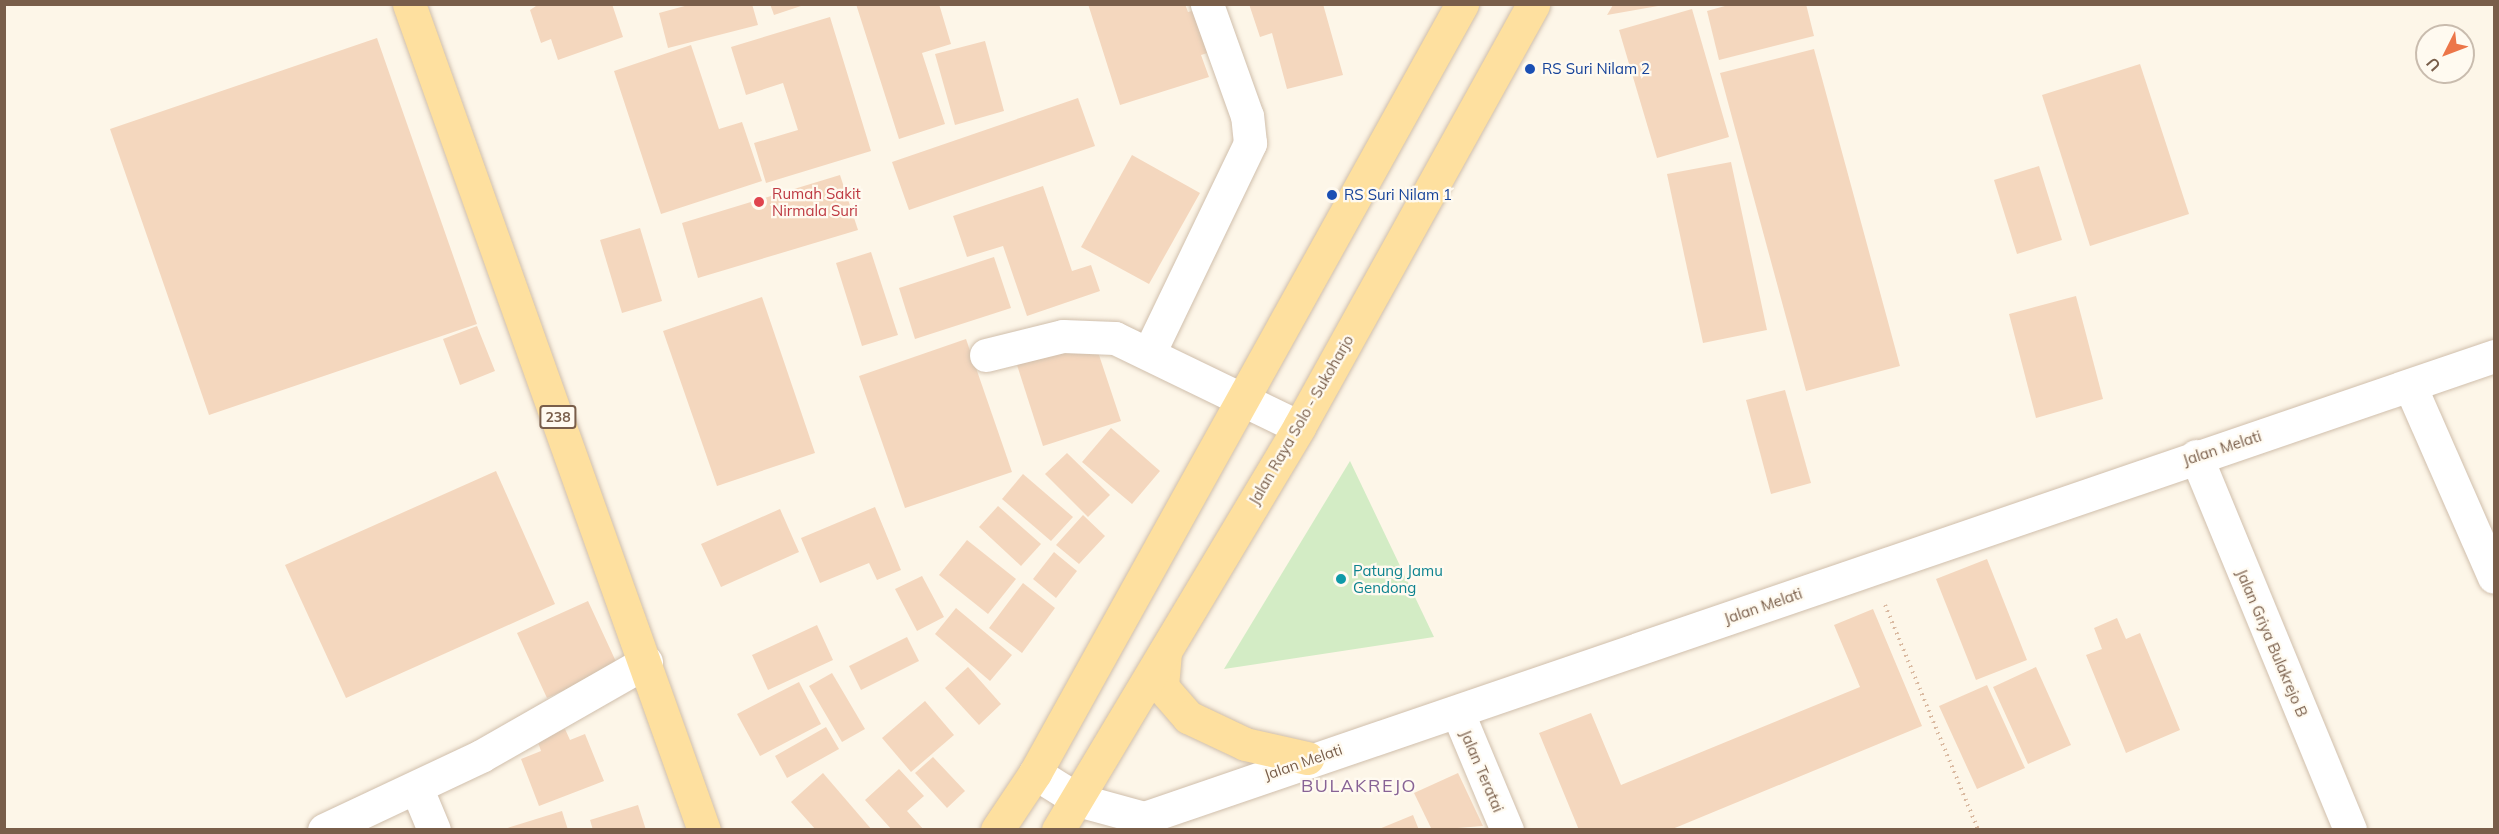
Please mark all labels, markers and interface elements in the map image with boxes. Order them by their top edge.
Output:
north arrow [2415,24,2475,84]
text: U [2422,54,2445,76]
place label: RS Suri Nilam 2 [1542,60,1650,78]
marker: RS Suri Nilam 2 [1523,62,1537,76]
place label: Rumah Sakit Nirmala Suri [772,184,861,219]
place label: RS Suri Nilam 1 [1344,186,1452,204]
marker: RS Suri Nilam 1 [1325,188,1339,202]
marker: Rumah Sakit Nirmala Suri [750,193,768,211]
street label: Jalan Raya Solo - Sukoharjo [1245,332,1357,508]
road number: 238 [538,406,578,428]
street label: Jalan Melati [2180,427,2264,469]
place label: Patung Jamu Gendong [1353,561,1443,596]
street label: Jalan Griya Bulakrejo B [2233,566,2311,720]
marker: Patung Jamu Gendong [1334,572,1348,586]
street label: Jalan Melati [1721,584,1805,628]
street label: Jalan Teratai [1457,727,1507,815]
street label: Jalan Melati [1261,740,1345,784]
district label: BULAKREJO [1301,775,1417,797]

